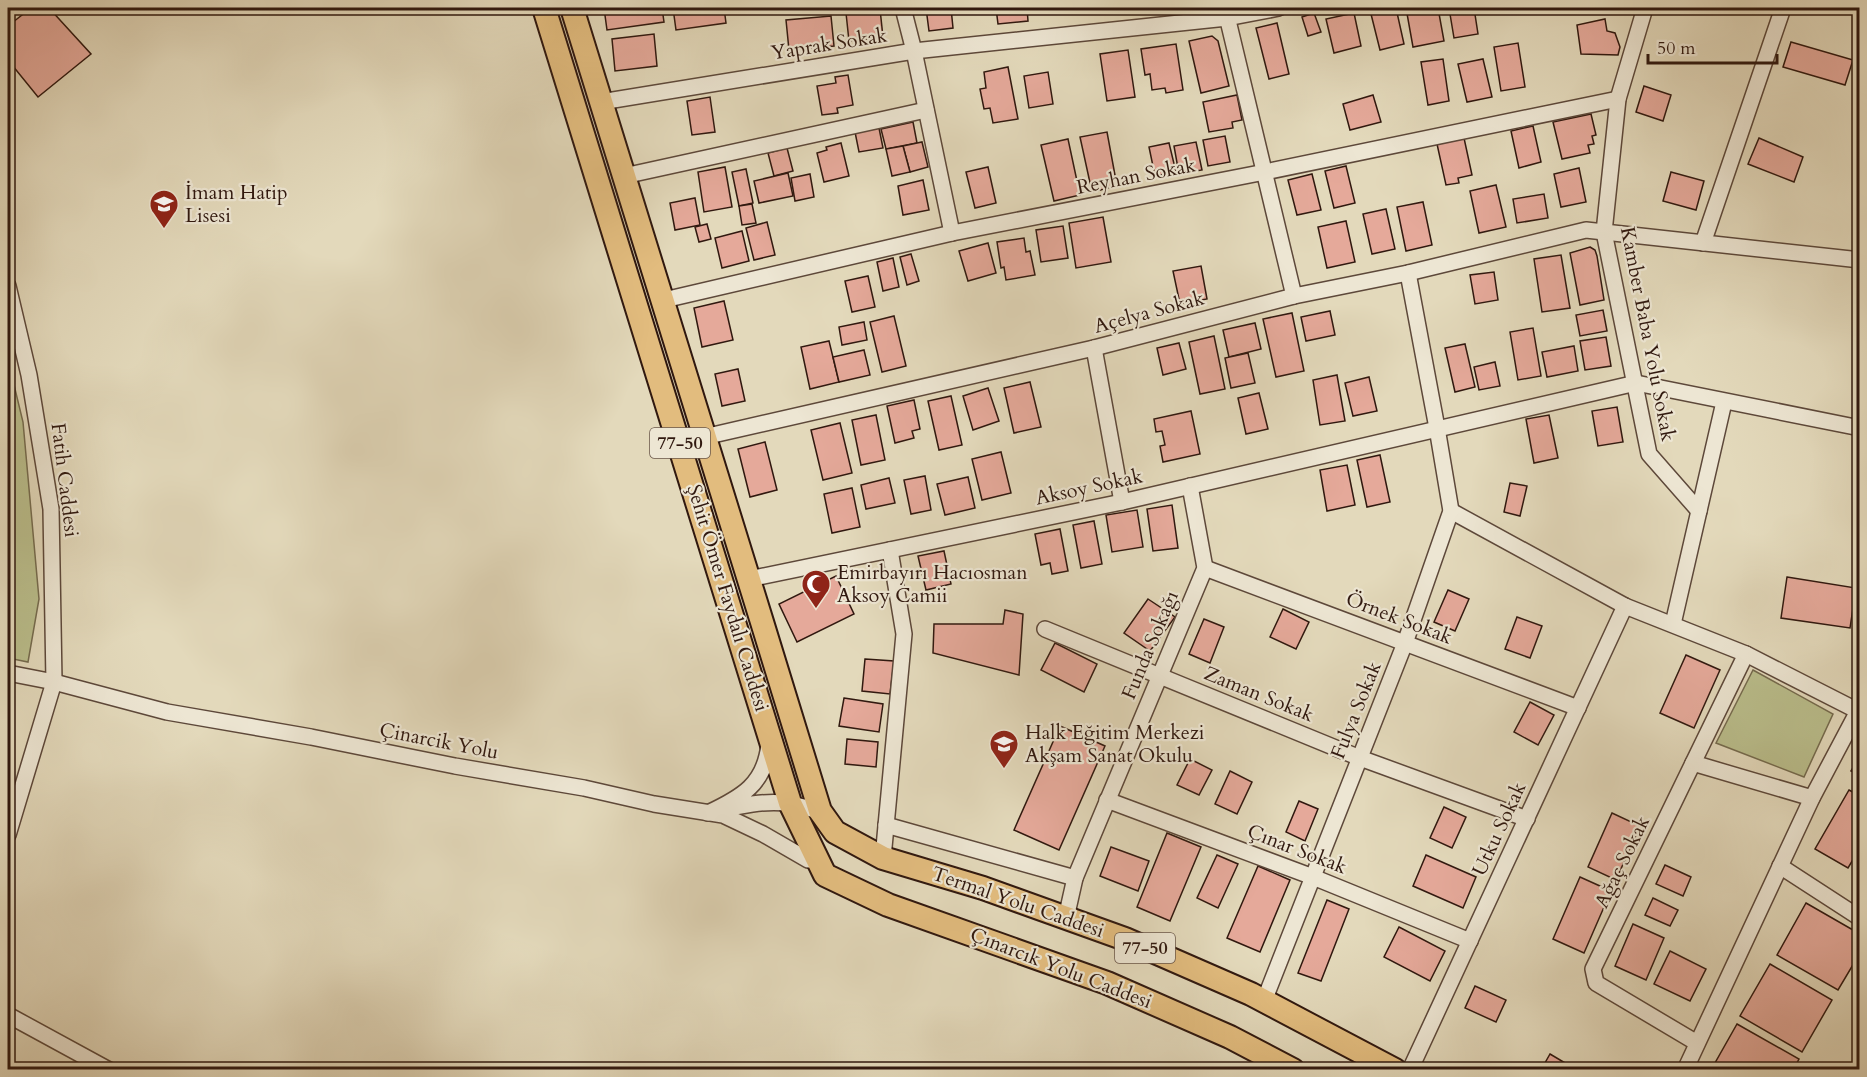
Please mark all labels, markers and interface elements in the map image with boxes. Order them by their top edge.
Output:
street label: Yaprak Sokak [769,21,889,66]
scale bar [1648,27,1777,65]
text: 50 m [1657,36,1696,61]
street label: Reyhan Sokak [1074,151,1198,201]
place label: İmam Hatip Lisesi [185,179,288,229]
school or university icon: İmam Hatip Lisesi [148,188,180,230]
street label: Kamber Baba Yolu Sokak [1614,224,1682,444]
street label: Açelya Sokak [1091,284,1207,340]
street label: Fatih Caddesi [45,421,85,539]
road number: 77-50 [650,428,710,458]
street label: Aksoy Sokak [1033,462,1146,512]
street label: Şehit Ömer Faydalı Caddesi [681,481,776,715]
place label: Emirbayırı Hacıosman Aksoy Camii [837,559,1028,609]
mosque icon: Emirbayırı Hacıosman Aksoy Camii [800,568,832,610]
street label: Örnek Sokak [1342,585,1456,651]
street label: Funda Sokağı [1115,586,1185,703]
street label: Fulya Sokak [1324,657,1388,763]
street label: Zaman Sokak [1200,660,1318,728]
street label: Çinarcik Yolu [377,716,501,766]
place label: Halk Eğitim Merkezi Akşam Sanat Okulu [1025,719,1205,769]
school or university icon: Halk Eğitim Merkezi Akşam Sanat Okulu [988,728,1020,770]
street label: Utku Sokak [1466,777,1533,880]
street label: Ağaç Sokak [1588,811,1656,913]
street label: Çınar Sokak [1243,818,1351,880]
street label: Termal Yolu Caddesi [928,860,1108,944]
street label: Çınarcık Yolu Caddesi [966,921,1156,1015]
road number: 77-50 [1115,933,1175,963]

